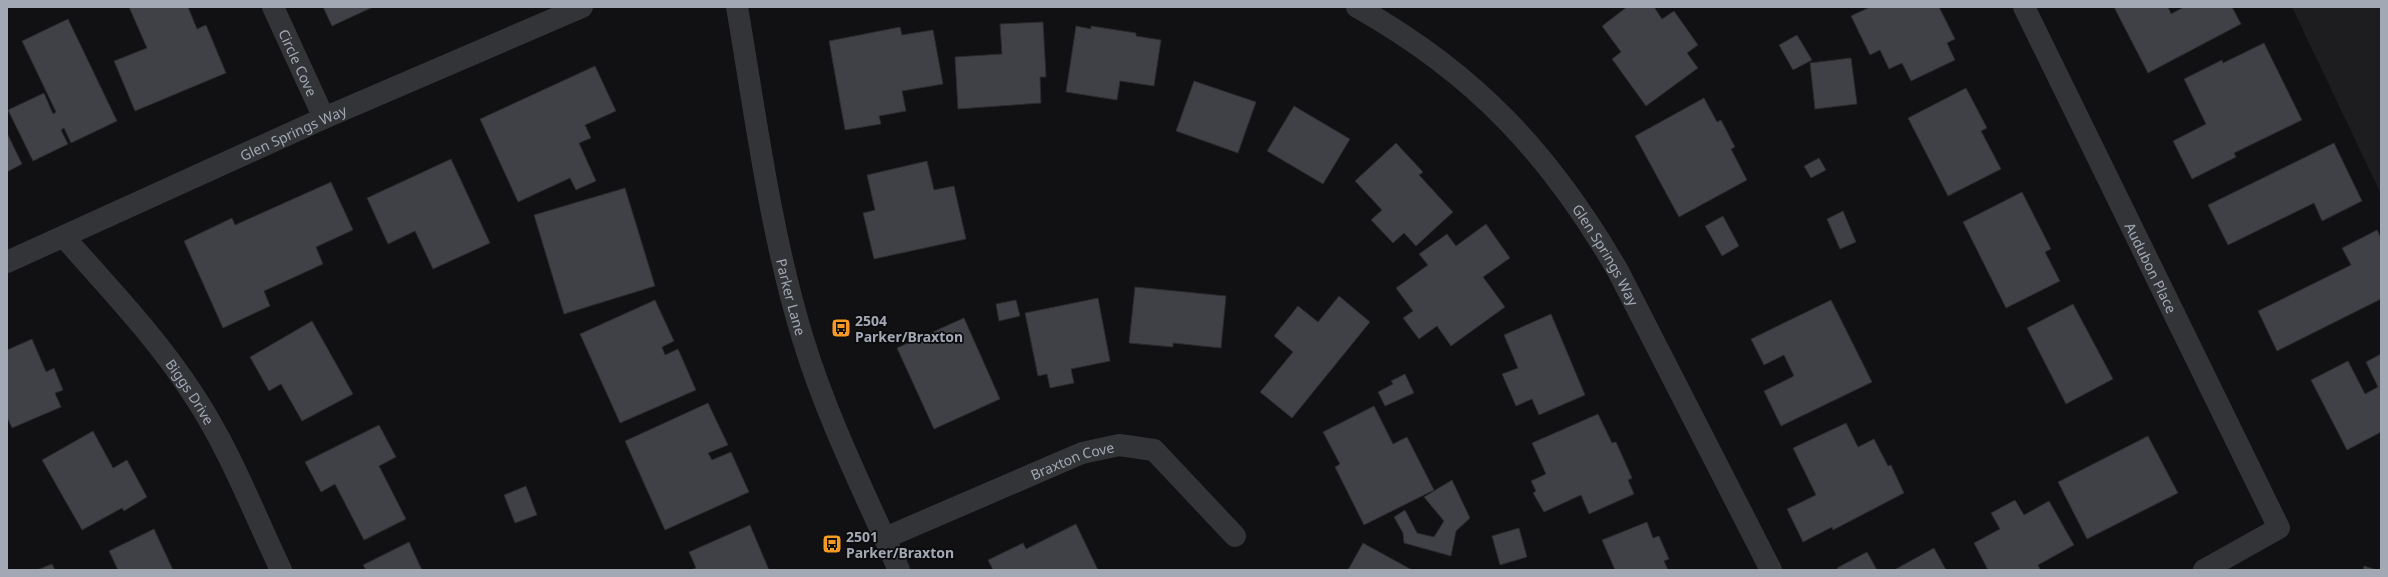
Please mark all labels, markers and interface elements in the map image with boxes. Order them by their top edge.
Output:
street label: Circle Cove [275,26,322,99]
street label: Glen Springs Way [237,100,350,165]
street label: Glen Springs Way [1569,200,1644,309]
street label: Audubon Place [2121,219,2182,316]
street label: Parker Lane [773,257,811,338]
place label: 2504 Parker/Braxton [855,311,963,346]
bus stop icon: 2504 Parker/Braxton [830,317,852,339]
street label: Biggs Drive [162,355,219,428]
street label: Braxton Cove [1027,437,1116,484]
place label: 2501 Parker/Braxton [846,527,954,562]
bus stop icon: 2501 Parker/Braxton [821,533,843,555]

